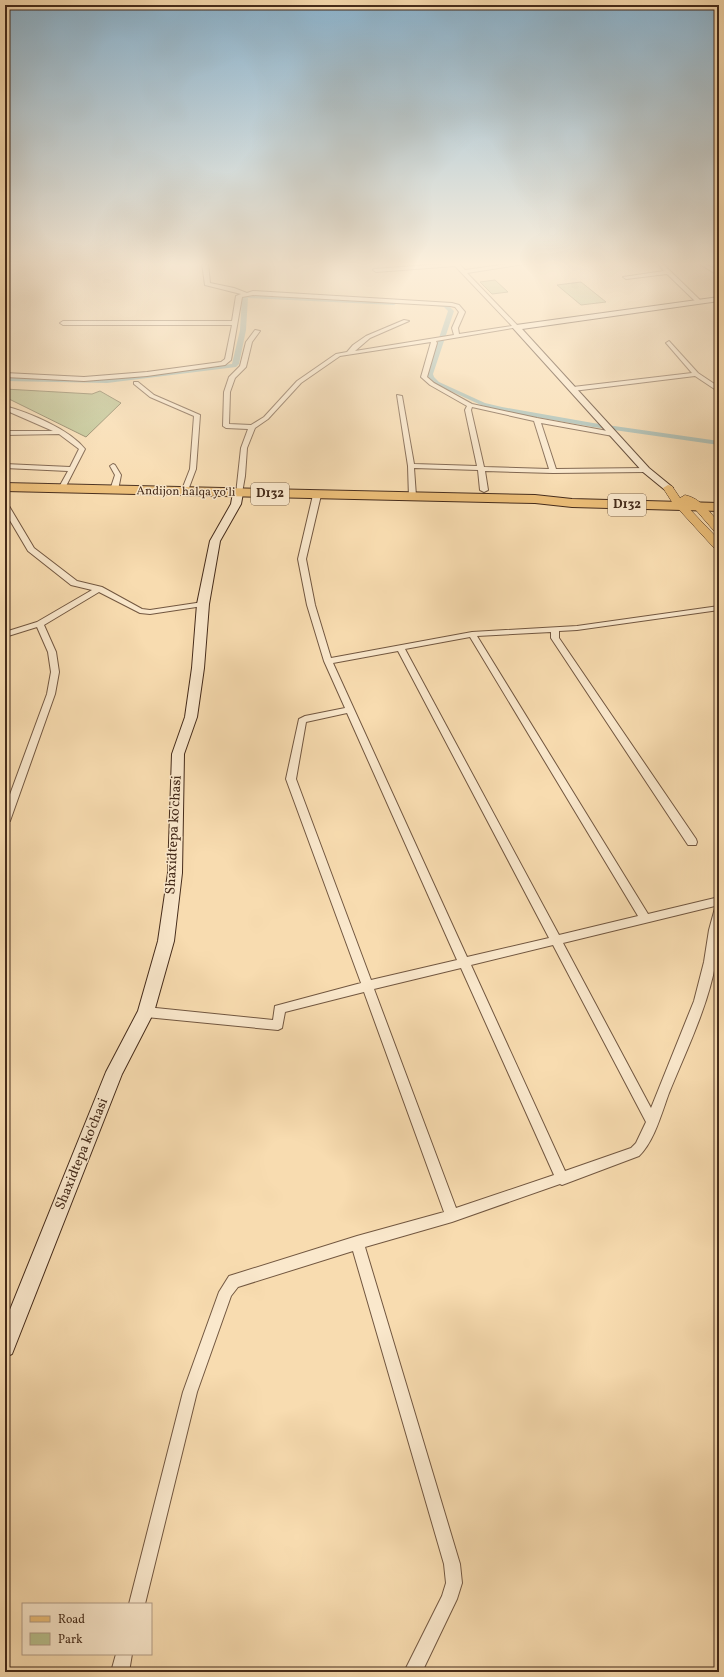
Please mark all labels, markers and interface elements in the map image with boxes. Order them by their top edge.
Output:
street label: Andijon halqa yo‘li [136,483,236,501]
road number: D132 [251,483,289,505]
road number: D132 [608,494,646,516]
street label: Shaxidtepa ko'chasi [161,775,187,895]
street label: Shaxidtepa ko'chasi [51,1095,113,1213]
legend [22,1603,152,1655]
text: Road [58,1612,85,1628]
text: Park [58,1632,83,1648]

